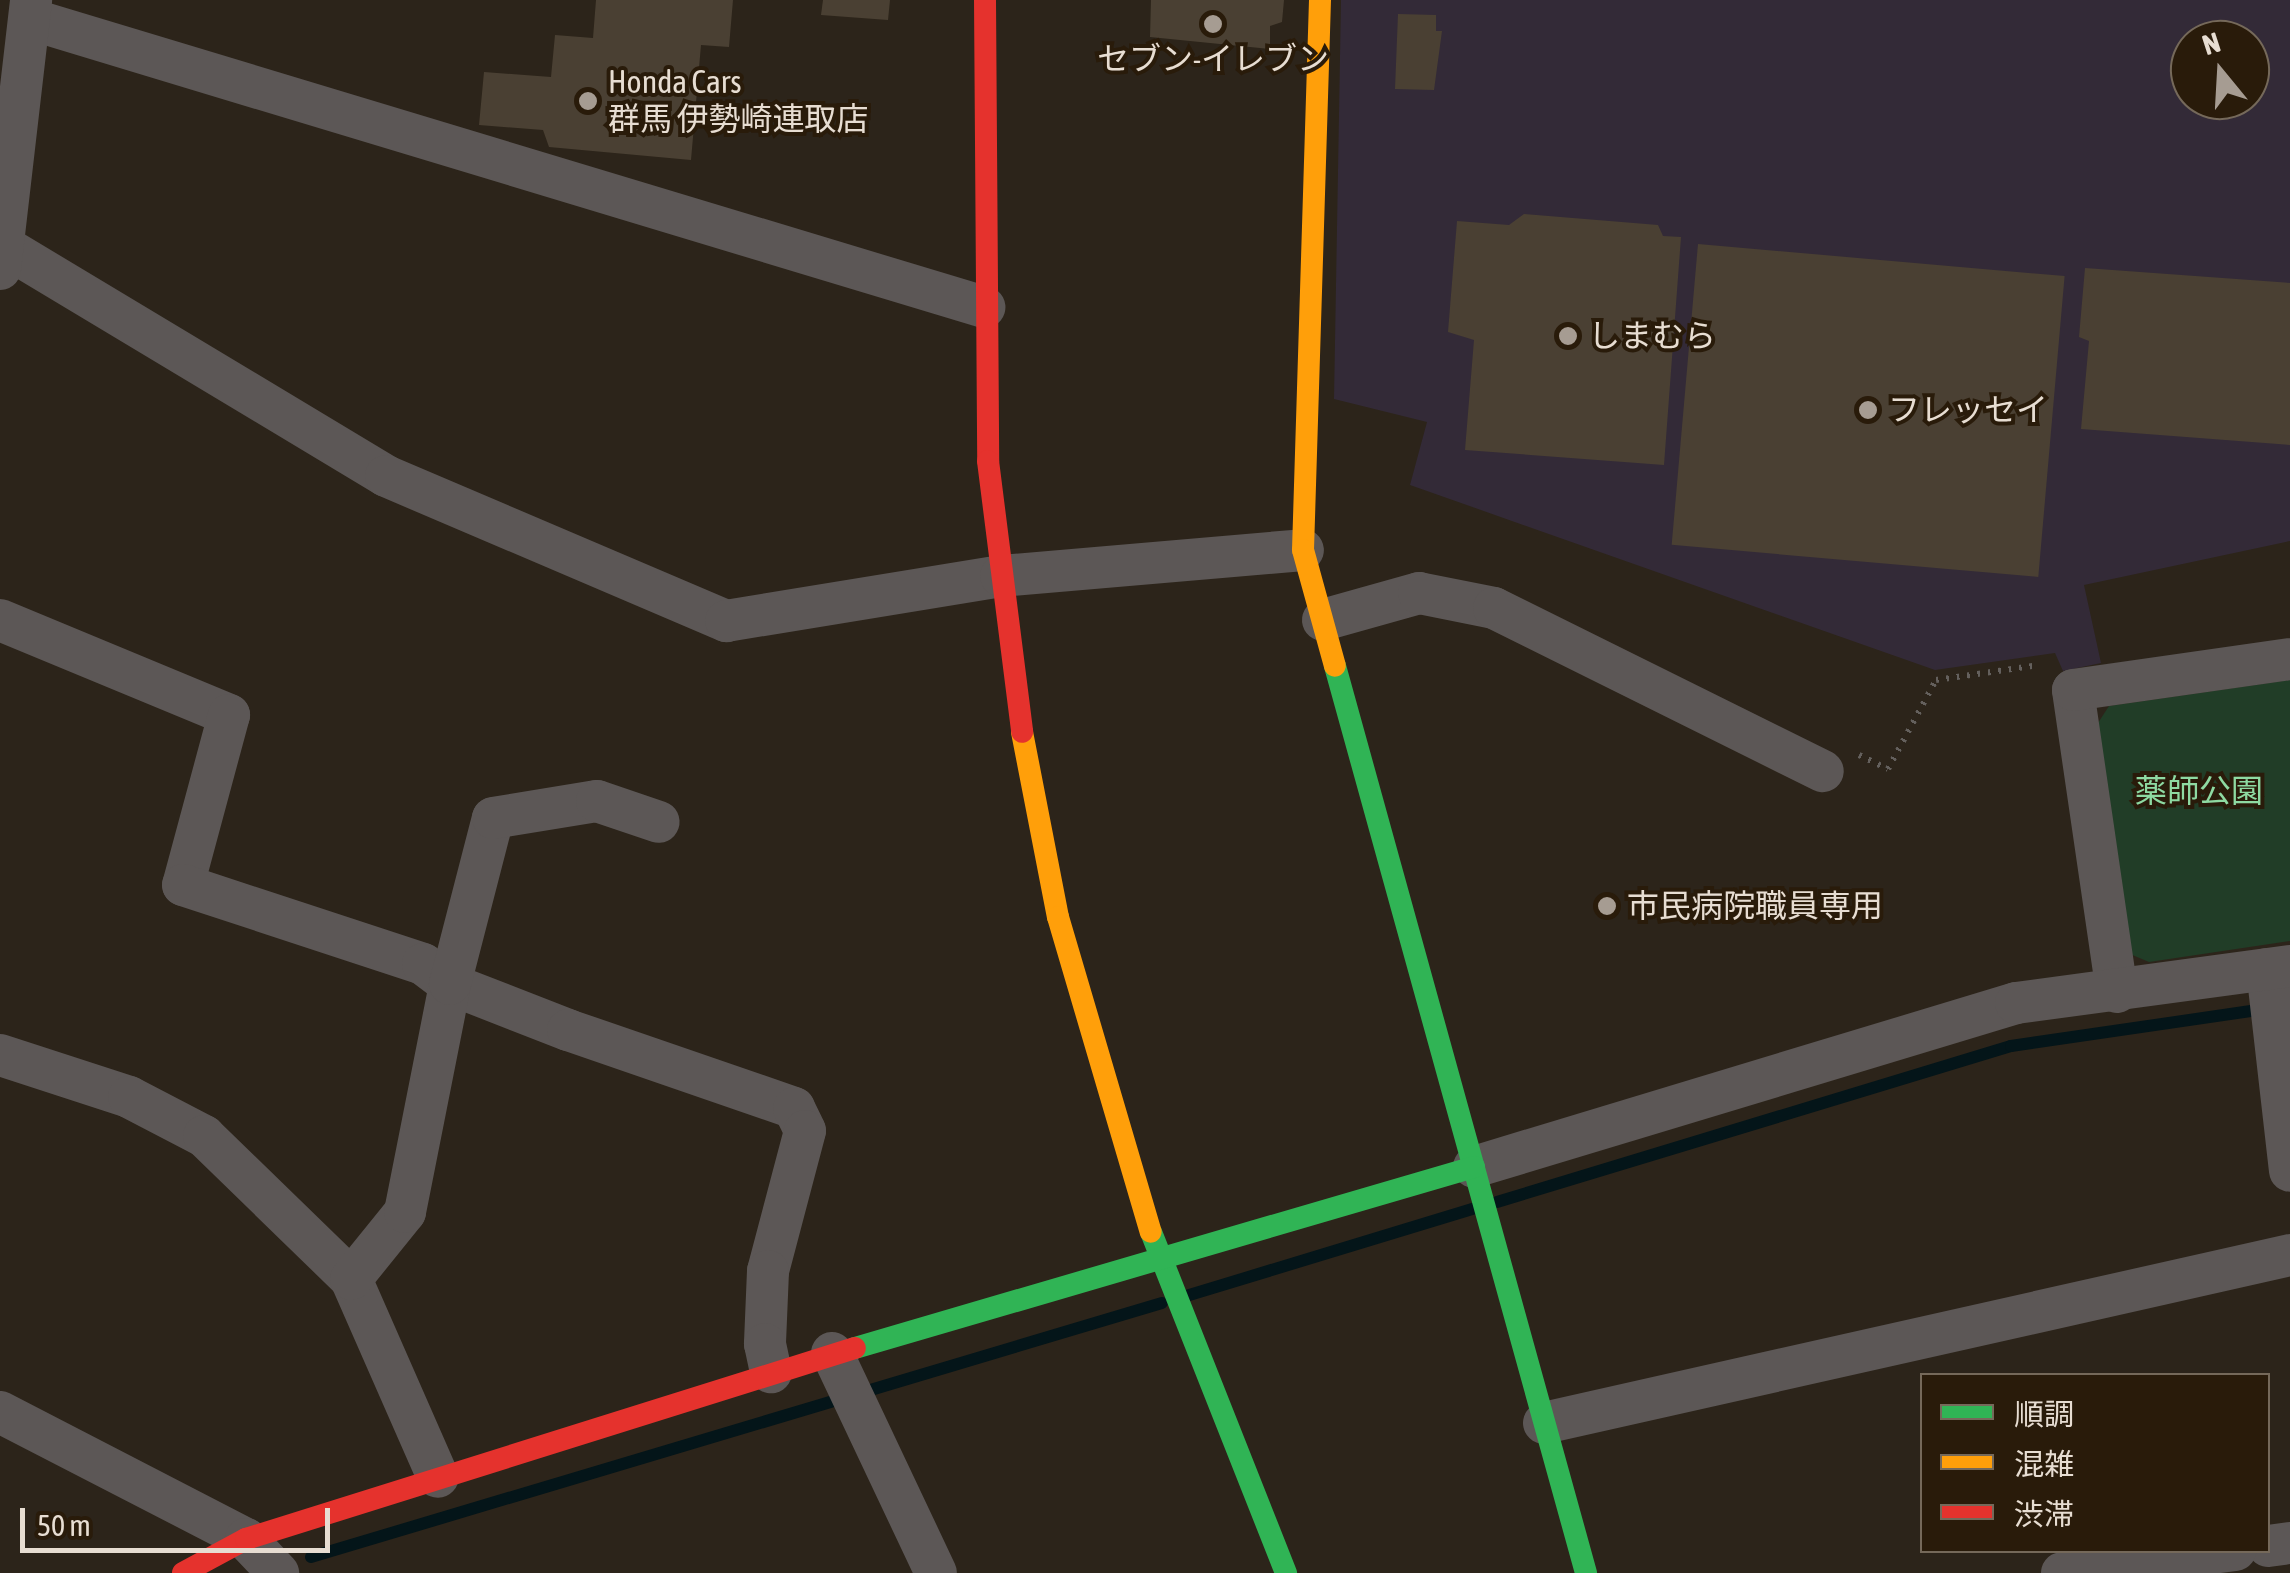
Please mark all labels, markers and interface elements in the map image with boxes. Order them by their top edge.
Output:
marker: セブン-イレブン [1202,13,1224,35]
north arrow [2170,20,2270,120]
text: N [2199,26,2224,61]
place label: セブン-イレブン [1097,40,1329,78]
place label: Honda Cars 群馬 伊勢崎連取店 [608,64,868,139]
marker: Honda Cars 群馬 伊勢崎連取店 [577,90,599,112]
place label: しまむら [1588,317,1716,355]
marker: しまむら [1557,325,1579,347]
place label: フレッセイ [1888,391,2048,429]
marker: フレッセイ [1857,399,1879,421]
park label: 薬師公園 [2135,772,2263,810]
place label: 市民病院職員専用 [1627,887,1883,925]
marker: 市民病院職員専用 [1596,895,1618,917]
legend [1920,1373,2270,1553]
text: 順調 [2014,1397,2074,1431]
text: 混雑 [2014,1447,2074,1481]
scale bar [25,1488,335,1550]
text: 渋滞 [2014,1497,2074,1531]
text: 50 m [37,1508,91,1542]

